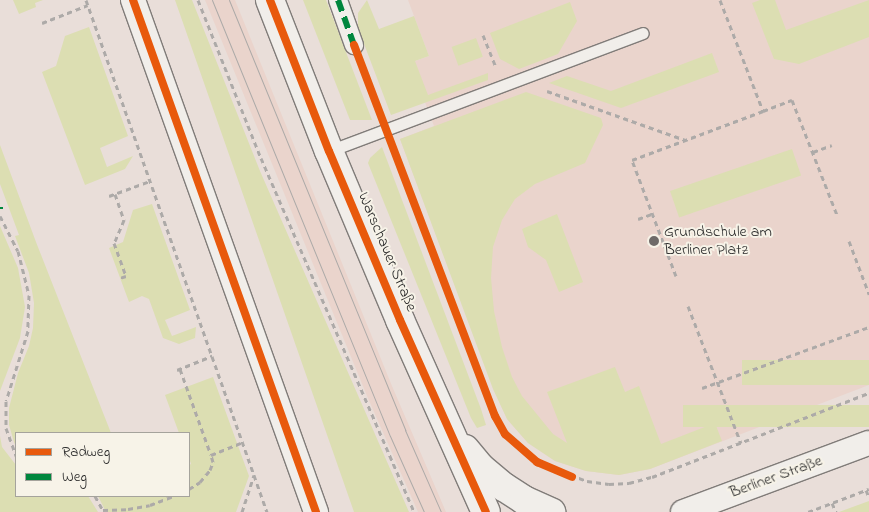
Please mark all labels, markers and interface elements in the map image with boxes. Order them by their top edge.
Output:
street label: Warschauer Straße [353,190,421,314]
place label: Grundschule am Berliner Platz [664,222,772,260]
marker: Grundschule am Berliner Platz [648,235,660,247]
legend [15,432,190,497]
text: Radweg [62,441,110,463]
street label: Berliner Straße [727,451,825,503]
text: Weg [62,466,87,488]

